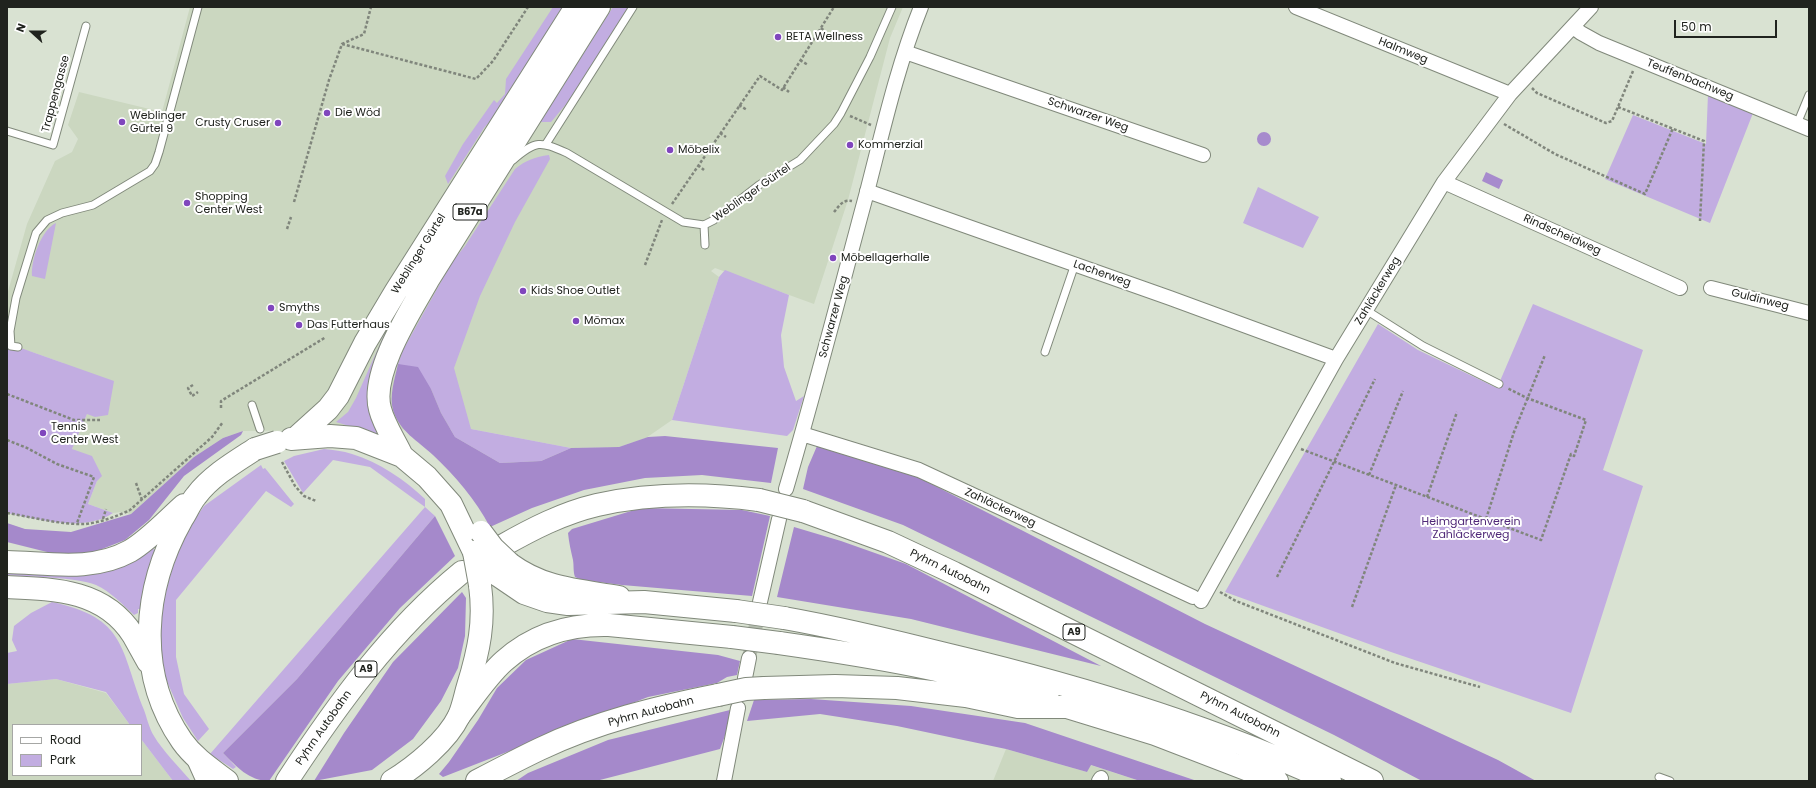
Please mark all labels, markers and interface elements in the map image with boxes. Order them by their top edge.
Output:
north arrow [12,12,52,52]
scale bar [1676,12,1779,38]
text: 50 m [1681,18,1712,35]
text: N [12,21,30,34]
place label: BETA Wellness [786,30,863,44]
marker: BETA Wellness [773,32,783,42]
street label: Halmweg [1376,35,1430,67]
street label: Trappengasse [39,54,73,134]
street label: Teuffenbachweg [1645,57,1735,103]
street label: Schwarzer Weg [1046,95,1130,135]
place label: Die Wöd [335,106,380,120]
marker: Die Wöd [322,108,332,118]
place label: Weblinger Gürtel 9 [130,109,186,135]
place label: Crusty Cruser [195,116,270,130]
marker: Weblinger Gürtel 9 [117,117,127,127]
marker: Crusty Cruser [273,118,283,128]
place label: Kommerzial [858,138,923,152]
marker: Kommerzial [845,140,855,150]
place label: Möbelix [678,143,719,157]
marker: Möbelix [665,145,675,155]
street label: Weblinger Gürtel [711,161,793,225]
place label: Shopping Center West [195,190,263,216]
marker: Shopping Center West [182,198,192,208]
road number: B67a [453,204,487,220]
street label: Weblinger Gürtel [389,212,449,296]
street label: Rindscheidweg [1521,212,1603,258]
place label: Möbellagerhalle [841,251,930,265]
marker: Möbellagerhalle [828,253,838,263]
street label: Zahläckerweg [1352,255,1404,327]
street label: Lacherweg [1071,258,1133,290]
street label: Schwarzer Weg [817,274,851,360]
place label: Kids Shoe Outlet [531,284,620,298]
marker: Kids Shoe Outlet [518,286,528,296]
street label: Guldinweg [1730,286,1790,314]
place label: Smyths [279,301,320,315]
marker: Smyths [266,303,276,313]
place label: Mömax [584,314,625,328]
marker: Mömax [571,316,581,326]
place label: Das Futterhaus [307,318,390,332]
marker: Das Futterhaus [294,320,304,330]
place label: Tennis Center West [51,420,119,446]
marker: Tennis Center West [38,428,48,438]
street label: Zahläckerweg [962,486,1038,530]
park label: Heimgartenverein Zahläckerweg [1422,515,1520,541]
street label: Pyhrn Autobahn [908,547,992,597]
road number: A9 [1063,624,1085,640]
road number: A9 [355,661,377,677]
street label: Pyhrn Autobahn [293,688,355,768]
street label: Pyhrn Autobahn [1198,689,1282,741]
street label: Pyhrn Autobahn [607,694,695,730]
legend [12,724,142,776]
text: Road [50,731,81,748]
text: Park [50,751,76,768]

